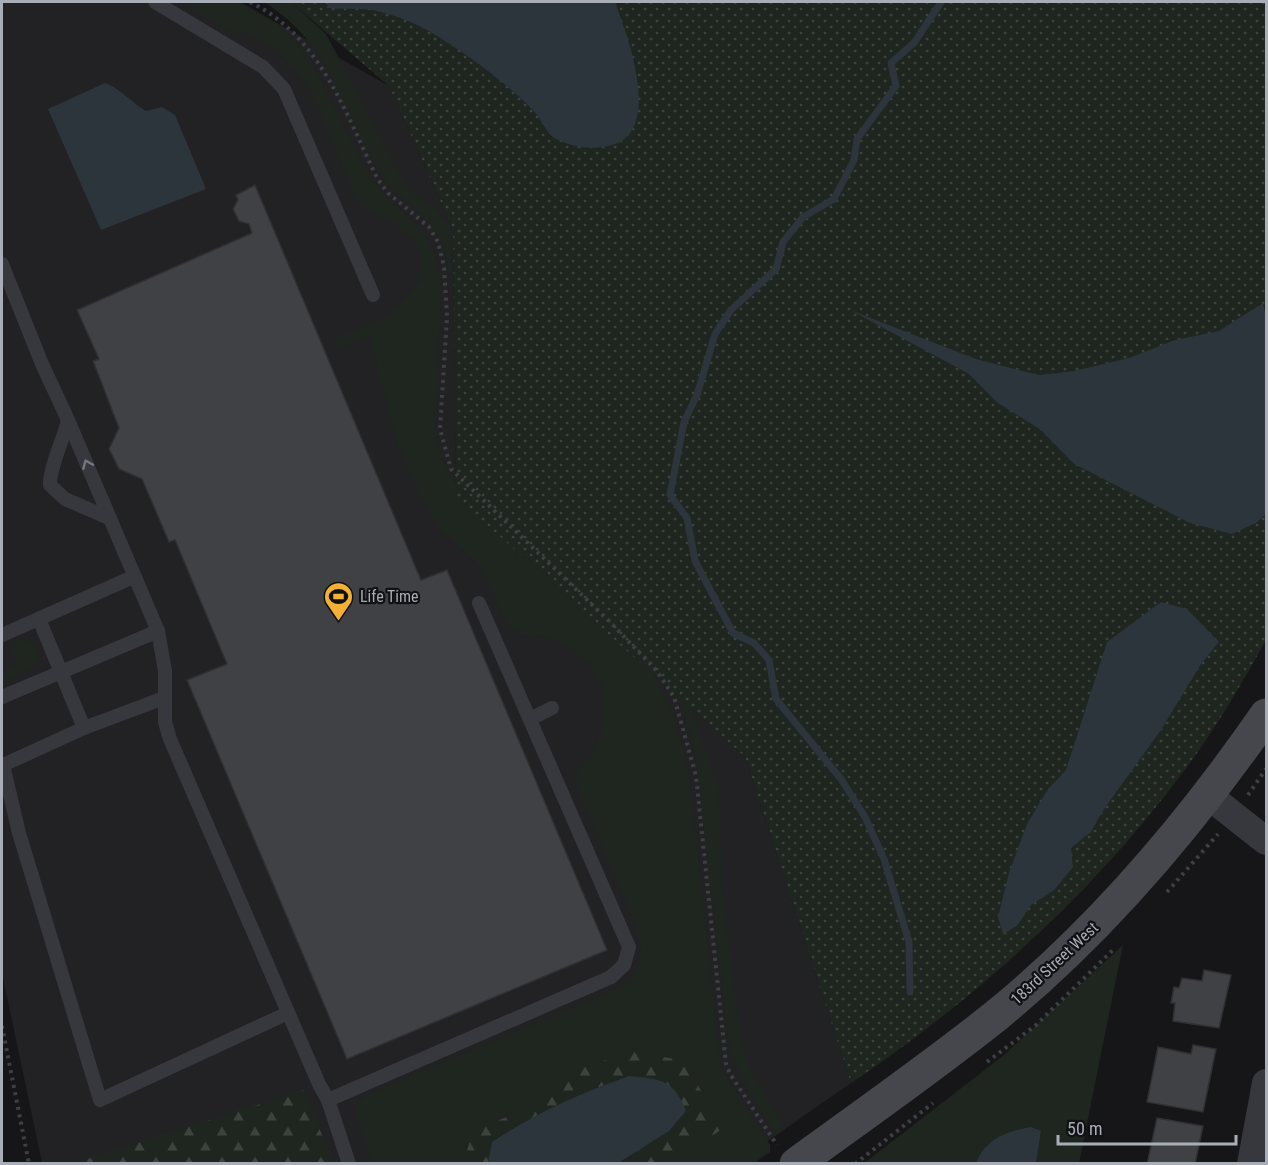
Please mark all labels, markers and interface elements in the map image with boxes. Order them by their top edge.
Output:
one-way arrow [82,459,94,470]
sports icon: Life Time [323,580,355,622]
place label: Life Time [360,587,419,606]
street label: 183rd Street West [1007,918,1102,1009]
scale bar [1058,1108,1236,1146]
text: 50 m [1067,1118,1102,1139]

